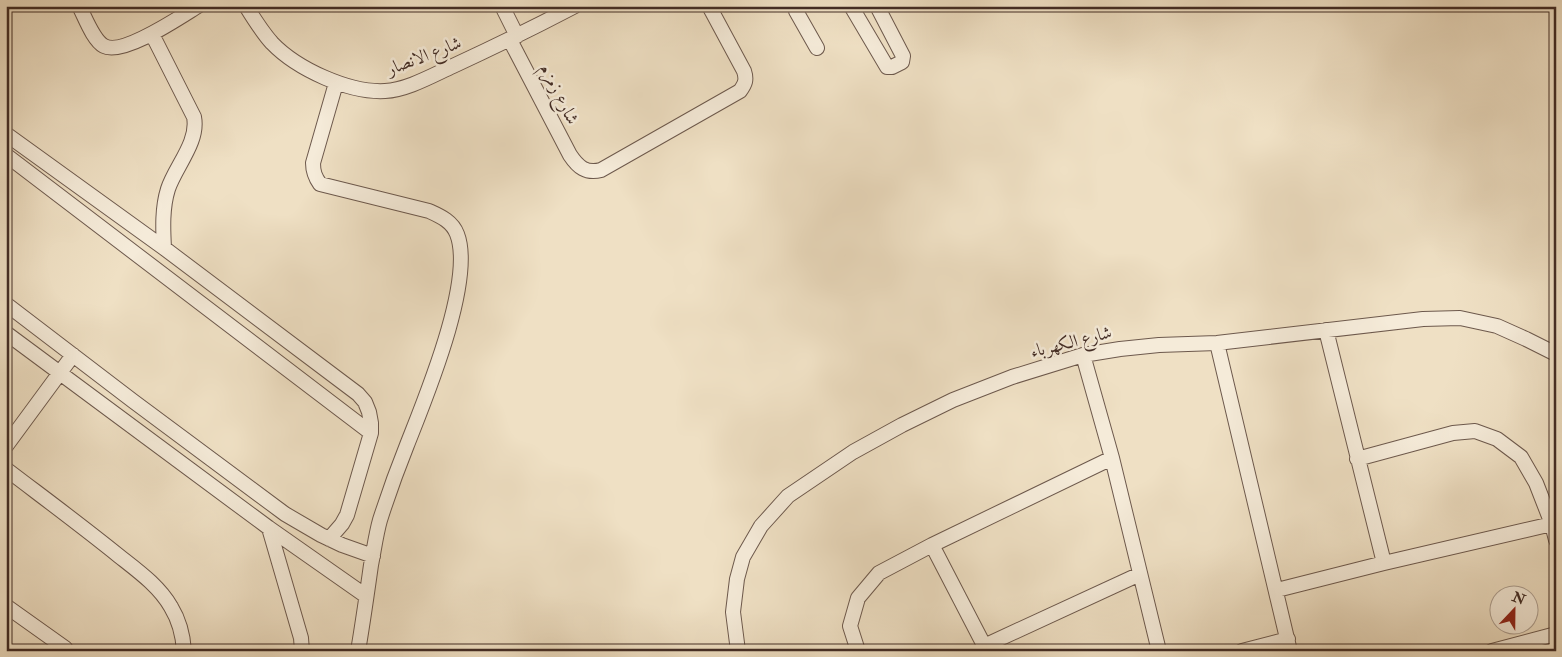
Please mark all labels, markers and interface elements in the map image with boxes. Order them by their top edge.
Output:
street label: شارع الانصار [381,31,466,84]
street label: شارع زمزم [530,60,584,130]
street label: شارع الكهرباء [1028,321,1115,366]
north arrow [1490,584,1540,634]
text: N [1509,588,1528,609]

